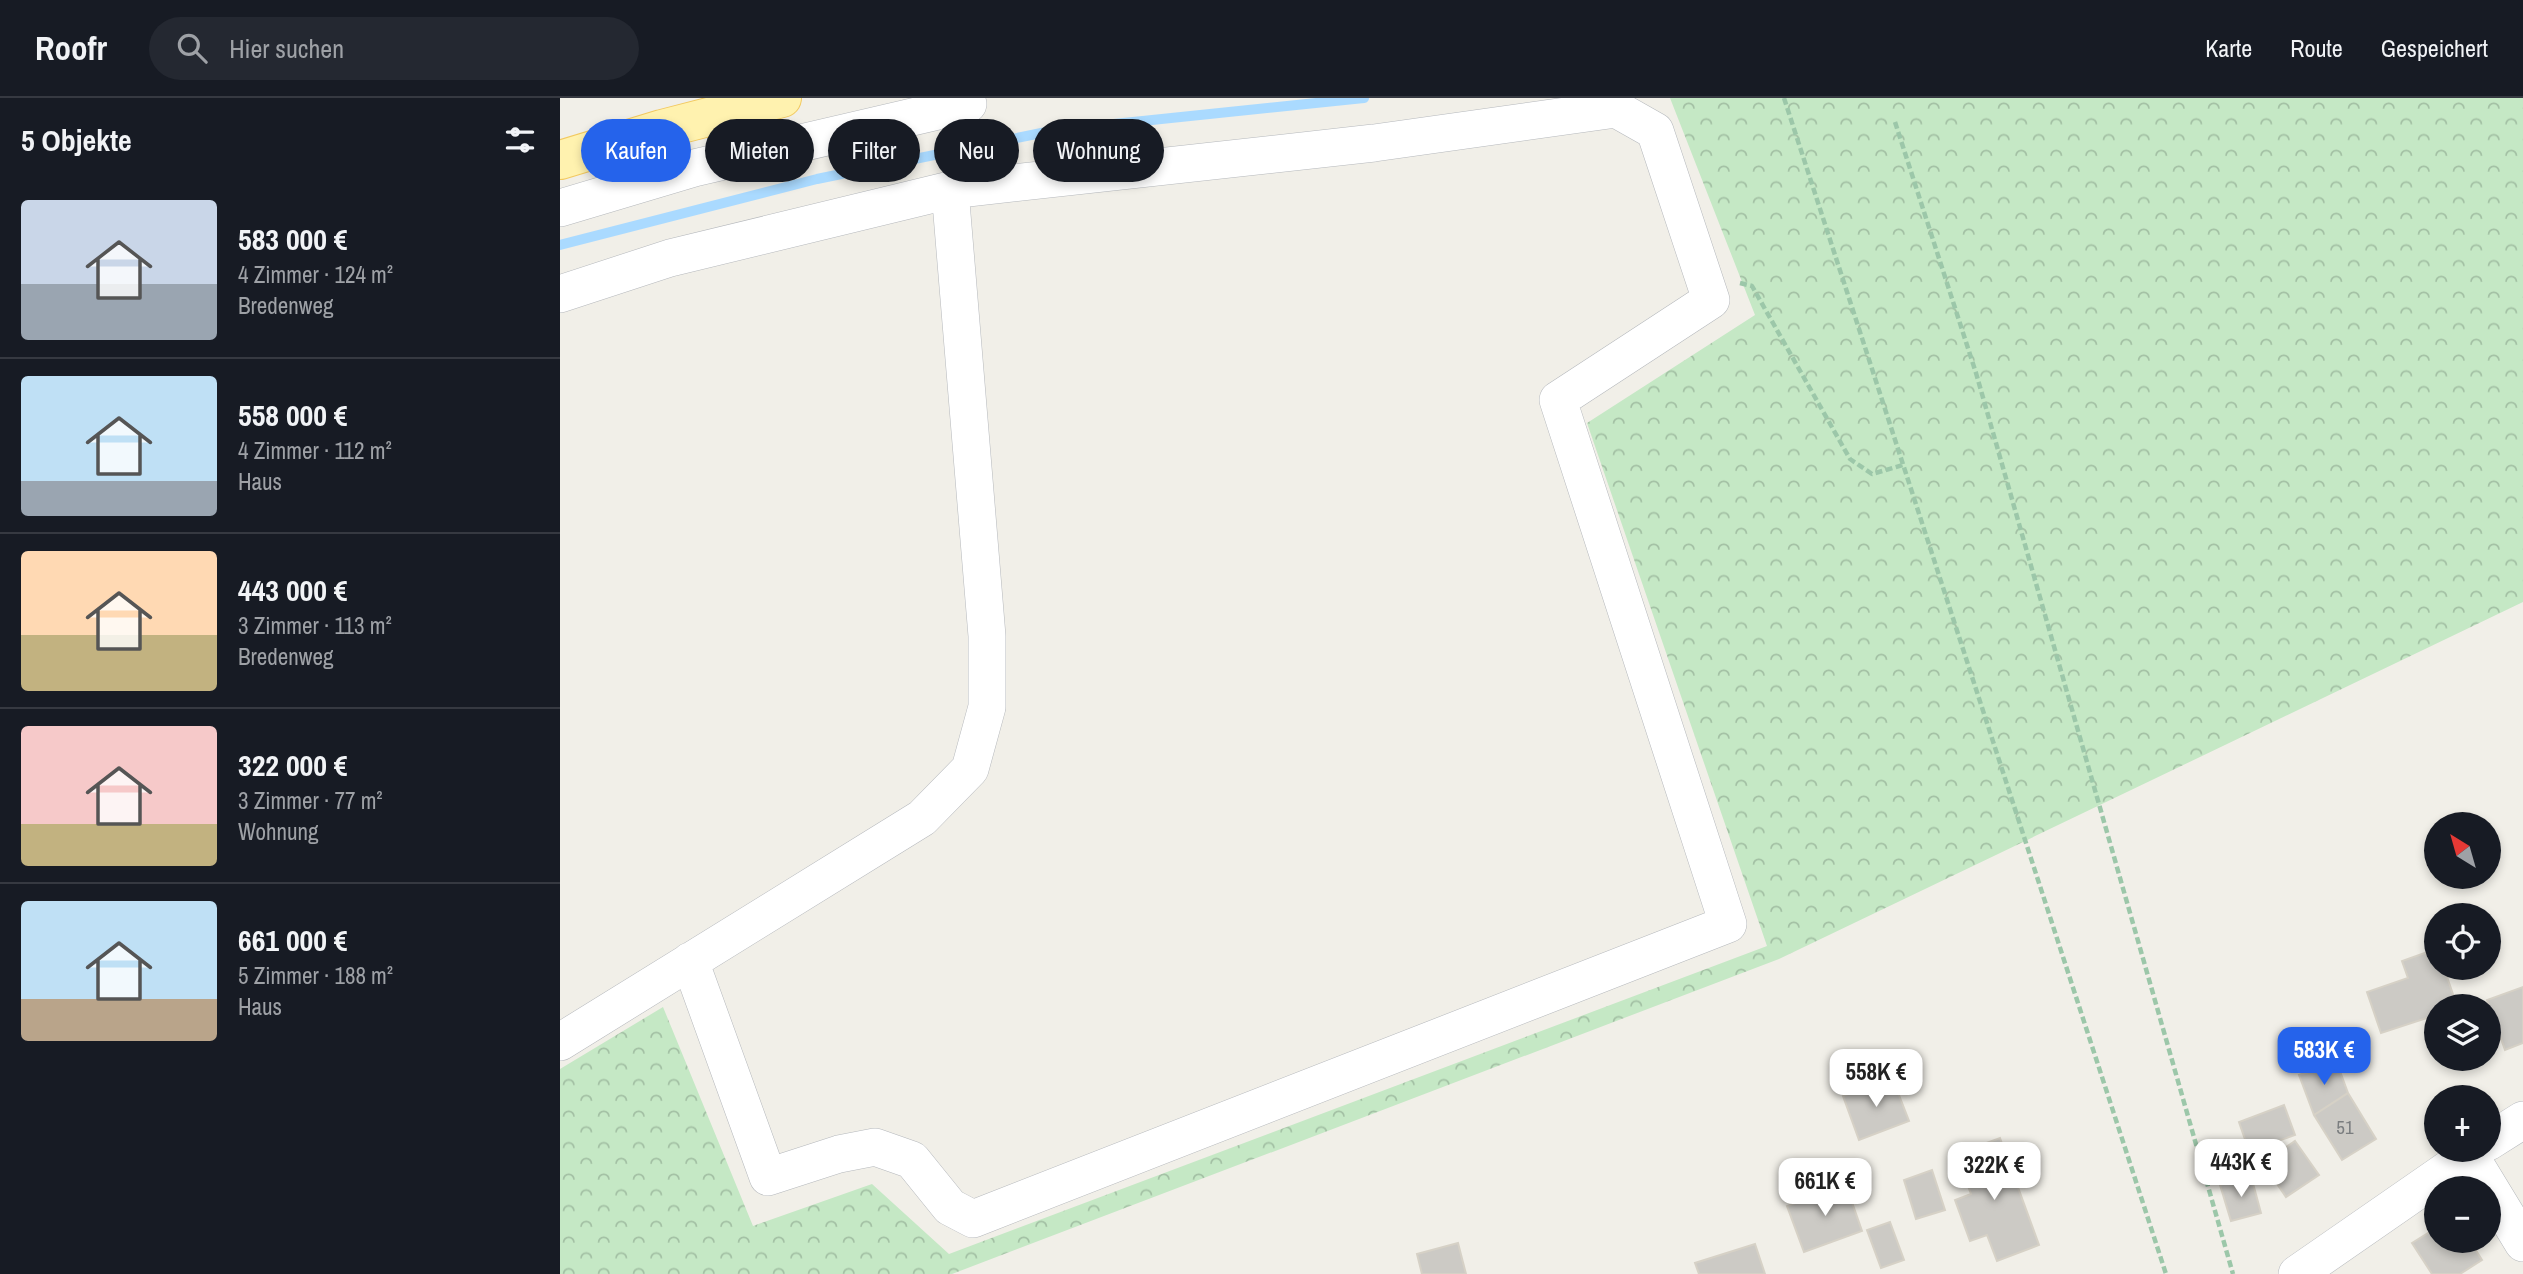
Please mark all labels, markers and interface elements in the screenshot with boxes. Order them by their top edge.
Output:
search box [149,17,639,80]
text: Roofr [35,26,107,70]
icon: search [173,29,211,67]
text: Hier suchen [229,31,344,66]
text: Karte [2205,32,2252,64]
text: Route [2290,32,2343,64]
text: Gespeichert [2381,32,2488,64]
chip: Kaufen [581,119,691,182]
chip: Mieten [705,119,814,182]
chip: Filter [828,119,920,182]
chip: Neu [934,119,1019,182]
chip: Wohnung [1033,119,1164,182]
text: 5 Objekte [21,120,132,160]
icon: filters [501,121,539,159]
text: 583 000 € [238,219,347,259]
icon: home [77,228,161,312]
text: 4 Zimmer · 124 m² [238,259,393,290]
text: Bredenweg [238,290,333,321]
text: 558 000 € [238,395,347,435]
icon: home [77,404,161,488]
text: 4 Zimmer · 112 m² [238,435,392,466]
text: Haus [238,466,282,497]
text: 443 000 € [238,570,347,610]
icon: home [77,579,161,663]
text: 3 Zimmer · 113 m² [238,610,392,641]
text: Bredenweg [238,641,333,672]
text: 322 000 € [238,745,347,785]
icon: home [77,754,161,838]
text: 3 Zimmer · 77 m² [238,785,383,816]
north arrow [2424,812,2501,889]
map controls [2424,812,2501,1253]
text: Wohnung [238,816,318,847]
button: locate [2424,903,2501,980]
text: 661 000 € [238,920,347,960]
icon: home [77,929,161,1013]
text: 5 Zimmer · 188 m² [238,960,393,991]
text: Haus [238,991,282,1022]
button: layers [2424,994,2501,1071]
pin: 583K € [2267,1028,2381,1087]
text: 583K € [2294,1034,2354,1065]
pin: 558K € [1819,1049,1933,1109]
text: 558K € [1846,1056,1906,1087]
button: + [2424,1085,2501,1162]
house number: 51 [2336,1114,2354,1140]
pin: 443K € [2184,1140,2298,1199]
pin: 322K € [1937,1142,2051,1202]
text: 443K € [2211,1146,2271,1177]
text: 322K € [1964,1149,2024,1180]
pin: 661K € [1768,1158,1882,1218]
text: 661K € [1795,1165,1855,1196]
button: − [2424,1176,2501,1253]

